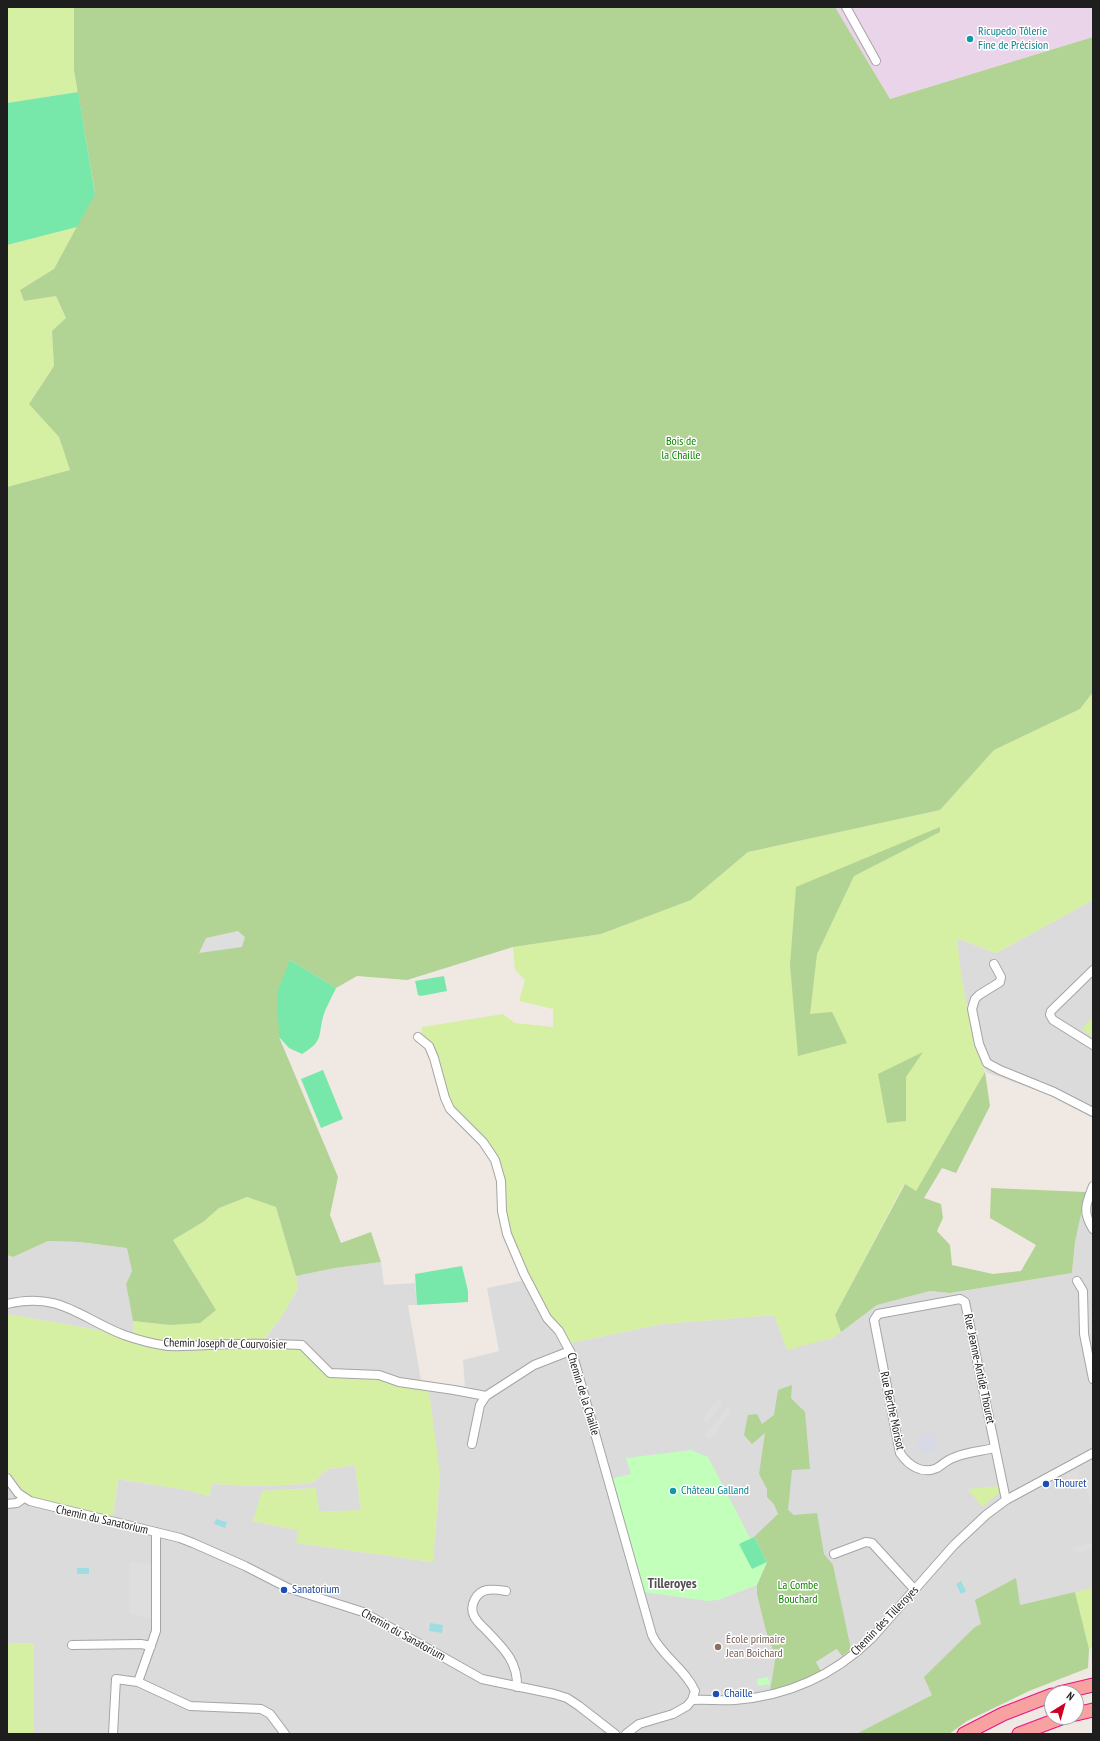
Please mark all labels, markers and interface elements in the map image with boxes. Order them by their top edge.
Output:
place label: Ricupedo Tôlerie Fine de Précision [978,25,1048,53]
marker: Ricupedo Tôlerie Fine de Précision [965,34,975,44]
park label: Bois de la Chaille [662,435,700,463]
street label: Rue Jeanne-Antide Thouret [960,1313,998,1425]
street label: Chemin Joseph de Courvoisier [163,1336,287,1352]
street label: Chemin de la Chaille [564,1351,602,1437]
street label: Rue Berthe Morisot [877,1370,907,1452]
place label: Thouret [1054,1477,1087,1491]
marker: Thouret [1041,1479,1051,1489]
place label: Château Galland [681,1484,749,1498]
marker: Château Galland [668,1486,678,1496]
street label: Chemin du Sanatorium [54,1502,150,1538]
district label: Tilleroyes [647,1576,697,1592]
park label: La Combe Bouchard [778,1579,818,1607]
place label: Sanatorium [292,1583,339,1597]
street label: Chemin des Tilleroyes [848,1583,922,1659]
marker: Sanatorium [279,1585,289,1595]
street label: Chemin du Sanatorium [358,1606,448,1664]
place label: École primaire Jean Boichard [726,1633,785,1661]
marker: École primaire Jean Boichard [713,1642,723,1652]
north arrow [1044,1685,1084,1725]
place label: Chaille [724,1687,753,1701]
marker: Chaille [711,1689,721,1699]
text: N [1064,1689,1077,1704]

